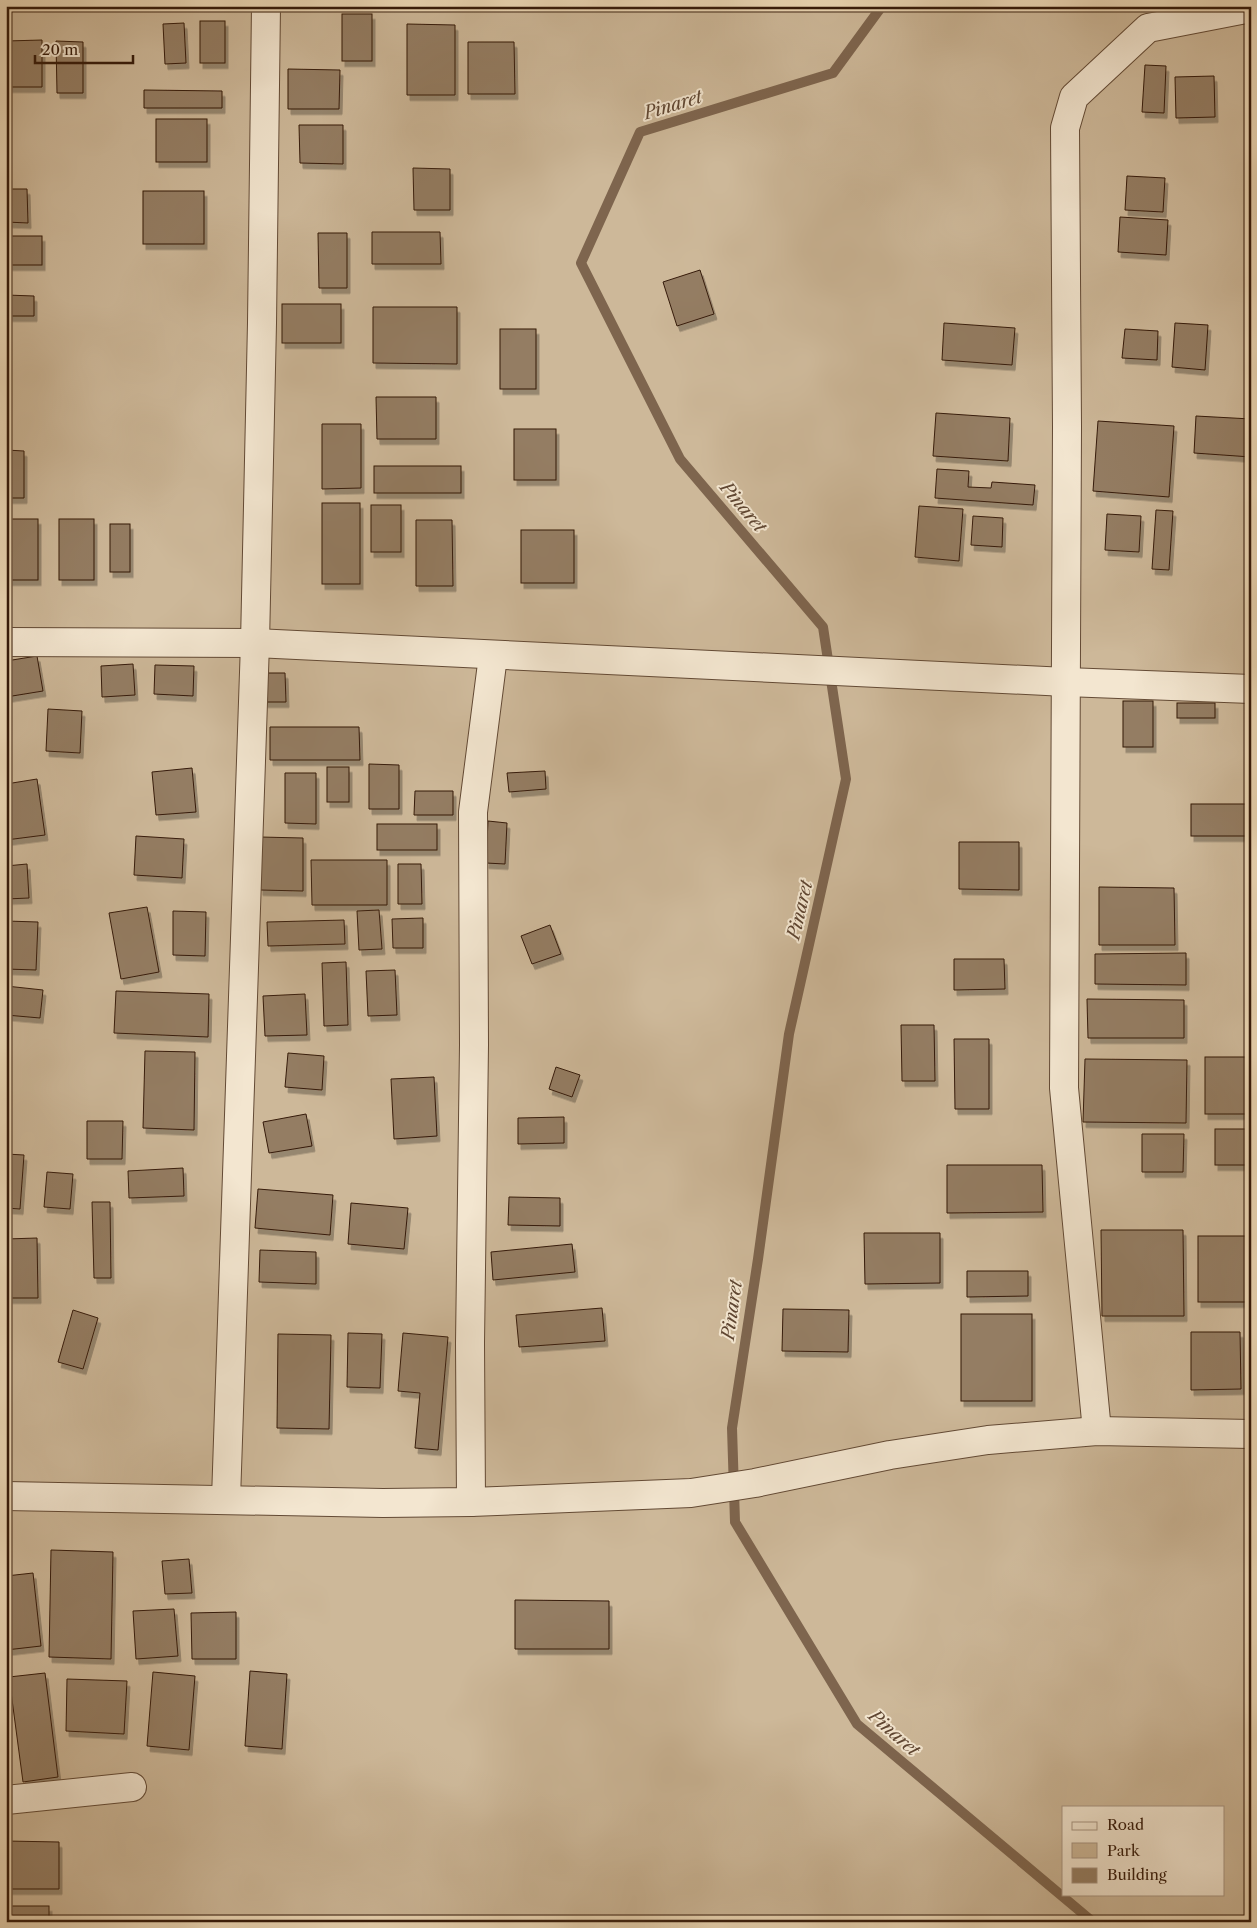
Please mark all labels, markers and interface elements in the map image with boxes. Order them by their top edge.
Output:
scale bar [35,32,132,64]
text: 20 m [42,40,78,59]
water label: Pinaret [639,85,706,125]
water label: Pinaret [714,475,772,538]
water label: Pinaret [782,877,818,944]
water label: Pinaret [717,1277,747,1343]
water label: Pinaret [863,1704,925,1762]
legend [1062,1806,1224,1896]
text: Road [1107,1815,1144,1834]
text: Park [1107,1841,1141,1860]
text: Building [1107,1865,1167,1884]

